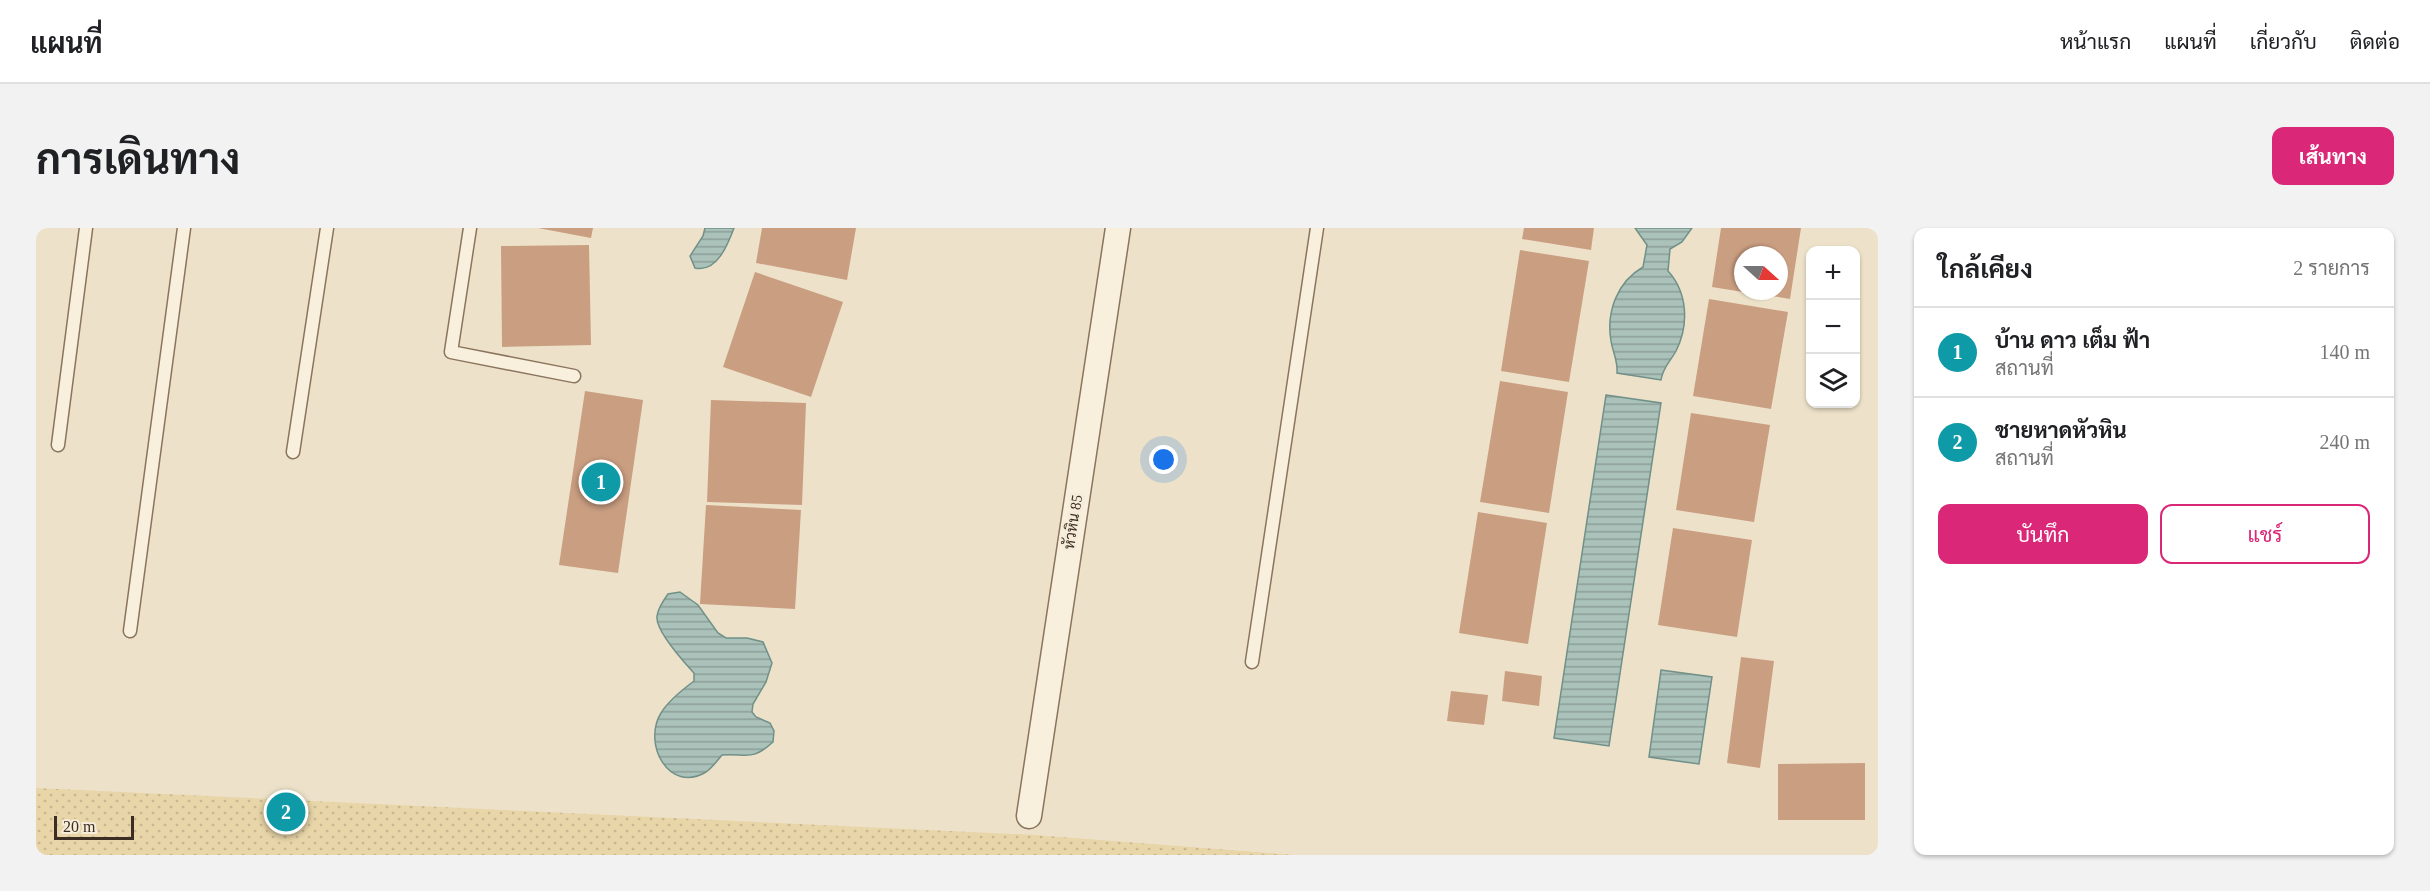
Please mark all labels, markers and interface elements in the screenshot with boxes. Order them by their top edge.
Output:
text: แผนที่ [30,28,103,59]
text: หน้าแรก [2060,30,2131,54]
text: แผนที่ [2164,30,2217,54]
text: เกี่ยวกับ [2250,30,2317,54]
text: ติดต่อ [2350,30,2400,54]
button: เส้นทาง [2272,127,2394,185]
text: การเดินทาง [36,137,240,183]
north arrow [1734,246,1788,300]
map controls [1806,246,1860,408]
button: + [1806,246,1860,300]
text: ใกล้เคียง [1938,255,2033,284]
text: 2 รายการ [2293,257,2370,279]
button: − [1806,300,1860,354]
text: บ้าน ดาว เต็ม ฟ้า [1995,328,2150,353]
text: 1 [1953,341,1963,363]
text: 140 m [2319,341,2370,363]
button: layers [1806,354,1860,408]
text: สถานที่ [1995,357,2054,379]
text: ชายหาดหัวหิน [1995,418,2127,443]
text: 2 [1953,431,1963,453]
text: 240 m [2319,431,2370,453]
your location [1149,445,1178,474]
text: สถานที่ [1995,447,2054,469]
pin: 1 [582,460,620,504]
street label: หัวหิน 85 [1060,493,1085,550]
button: บันทึก [1938,504,2148,564]
button: แชร์ [2160,504,2370,564]
pin: 2 [266,790,306,834]
scale bar [54,813,134,840]
text: 20 m [63,818,95,835]

